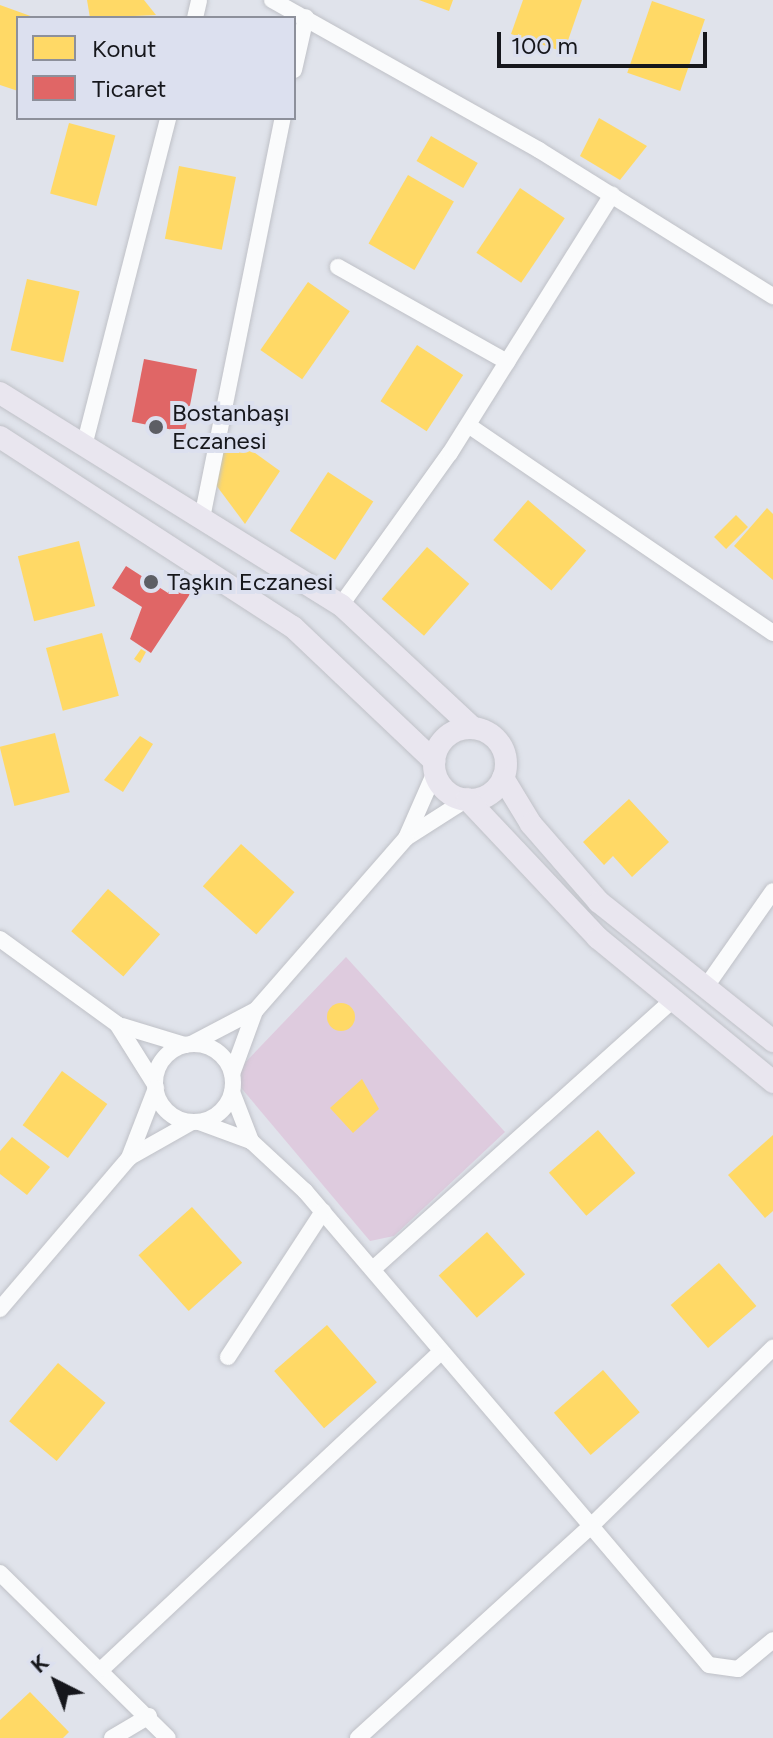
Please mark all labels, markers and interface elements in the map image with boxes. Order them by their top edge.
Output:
legend [16,16,296,120]
scale bar [501,16,711,66]
text: 100 m [511,31,578,60]
text: Konut [92,34,156,63]
text: Ticaret [92,74,166,103]
place label: Bostanbaşı Eczanesi [172,399,290,455]
marker: Bostanbaşı Eczanesi [147,418,165,436]
place label: Taşkın Eczanesi [167,568,333,596]
marker: Taşkın Eczanesi [142,573,160,591]
north arrow [16,1642,96,1722]
text: K [25,1649,54,1679]

